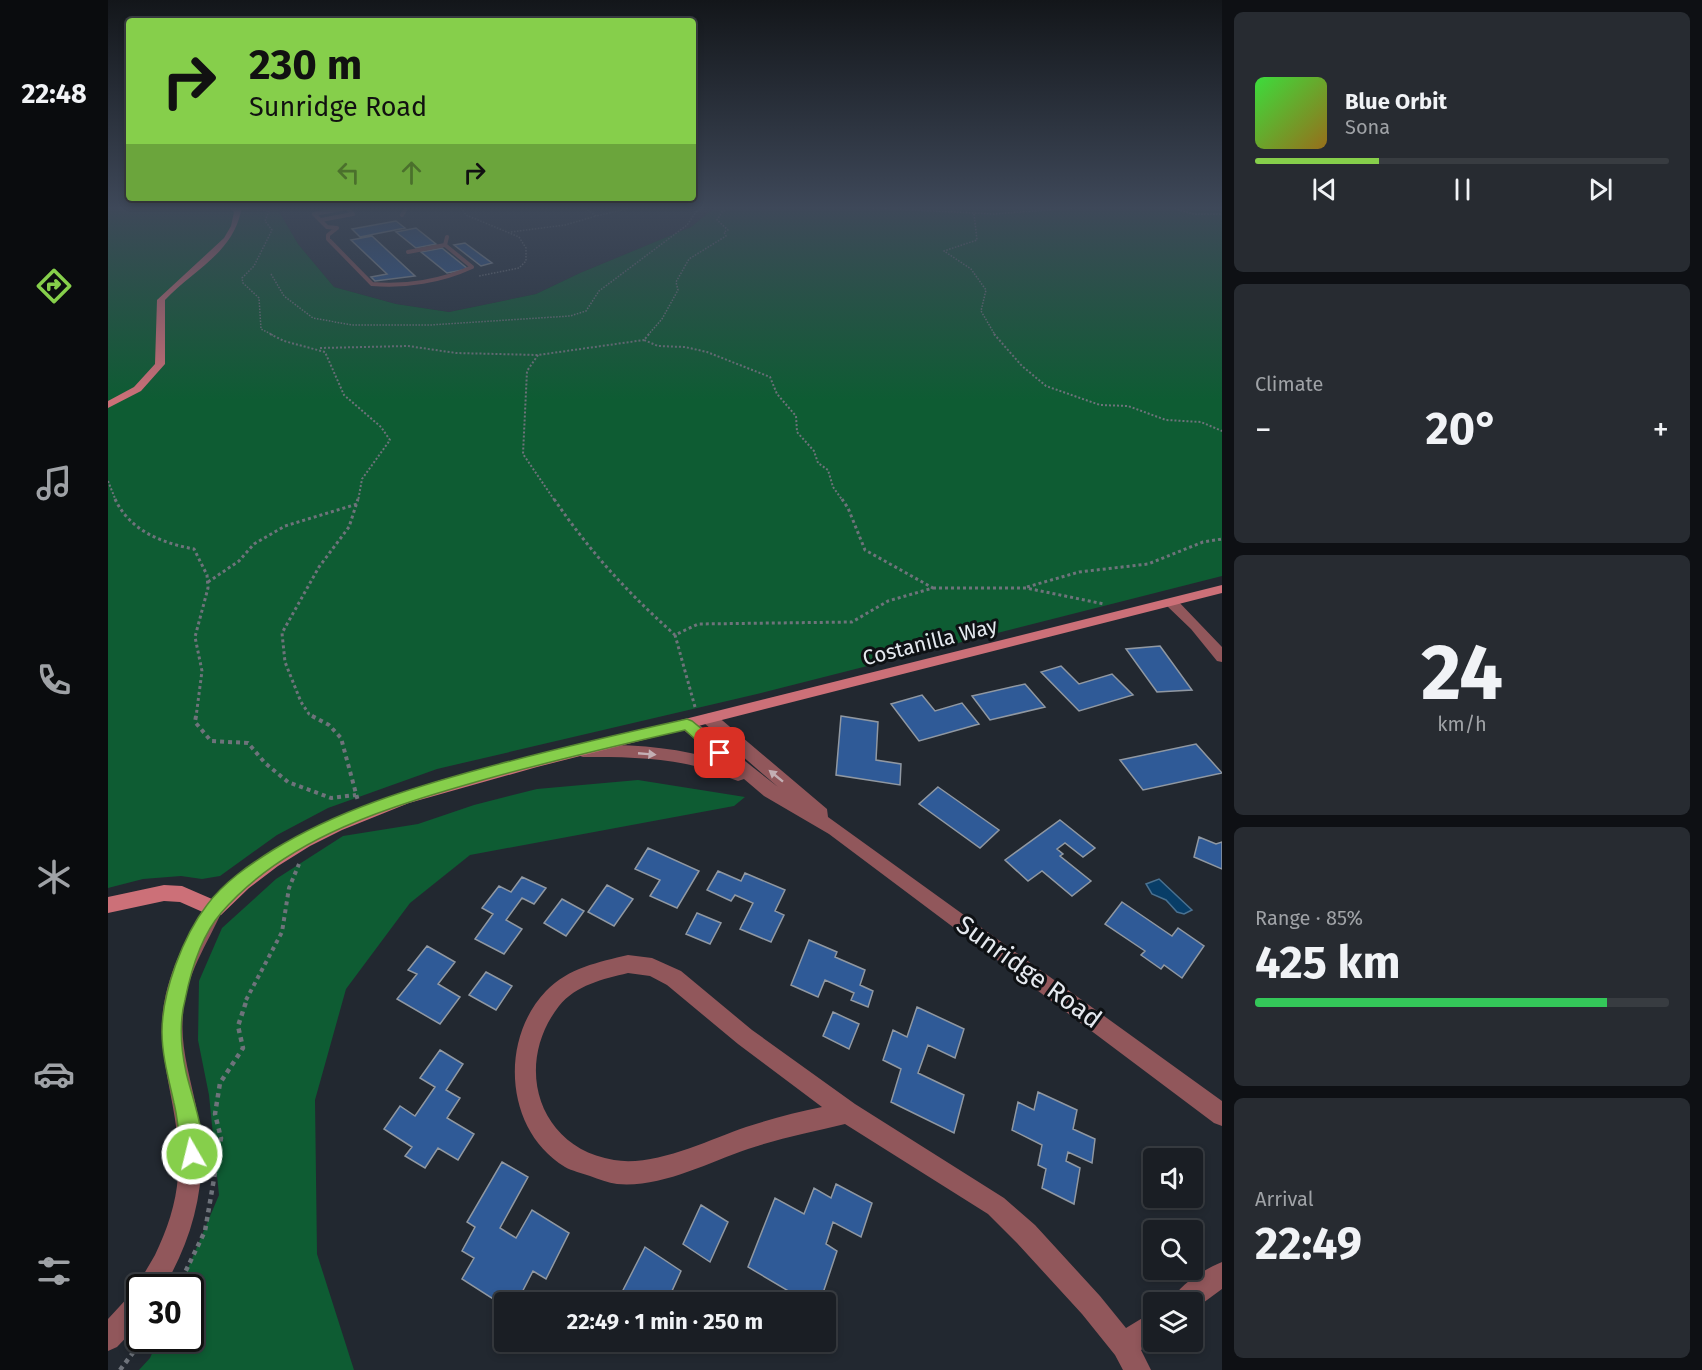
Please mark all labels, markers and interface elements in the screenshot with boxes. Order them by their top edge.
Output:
text: 230 m [249,40,362,90]
icon: right [150,42,228,120]
text: 22:48 [21,78,87,110]
text: Blue Orbit [1345,88,1447,115]
text: Sunridge Road [249,91,427,123]
text: Sona [1345,115,1390,139]
icon: left [332,156,365,189]
icon: ahead [395,156,428,189]
icon: right [458,156,491,189]
icon: previous [1308,173,1341,206]
icon: pause [1446,173,1479,206]
icon: next [1584,173,1617,206]
icon: directions [33,265,75,307]
text: Climate [1255,372,1323,396]
text: 20° [1425,402,1499,456]
text: − [1255,410,1272,450]
text: + [1653,410,1669,450]
icon: music [33,462,75,504]
street label: Costanilla Way [860,613,1001,671]
text: 24 [1421,626,1503,720]
icon: phone [33,659,75,701]
text: km/h [1437,712,1487,736]
pin [694,727,745,778]
icon: arrive [703,736,736,769]
one-way arrow [638,749,657,758]
one-way arrow [769,770,784,783]
icon: climate [33,856,75,898]
text: Range · 85% [1255,906,1363,930]
street label: Sunridge Road [950,909,1108,1035]
text: 425 km [1255,936,1400,990]
icon: car [33,1053,75,1095]
position arrow [160,1122,224,1186]
map controls [1143,1148,1203,1352]
button: sound [1143,1148,1203,1208]
text: Arrival [1255,1187,1314,1211]
text: 22:49 [1255,1217,1362,1271]
button: search [1143,1220,1203,1280]
icon: filters [33,1250,75,1292]
speed limit sign: 30 [126,1274,204,1352]
button: layers [1143,1292,1203,1352]
text: 22:49 · 1 min · 250 m [567,1308,763,1335]

